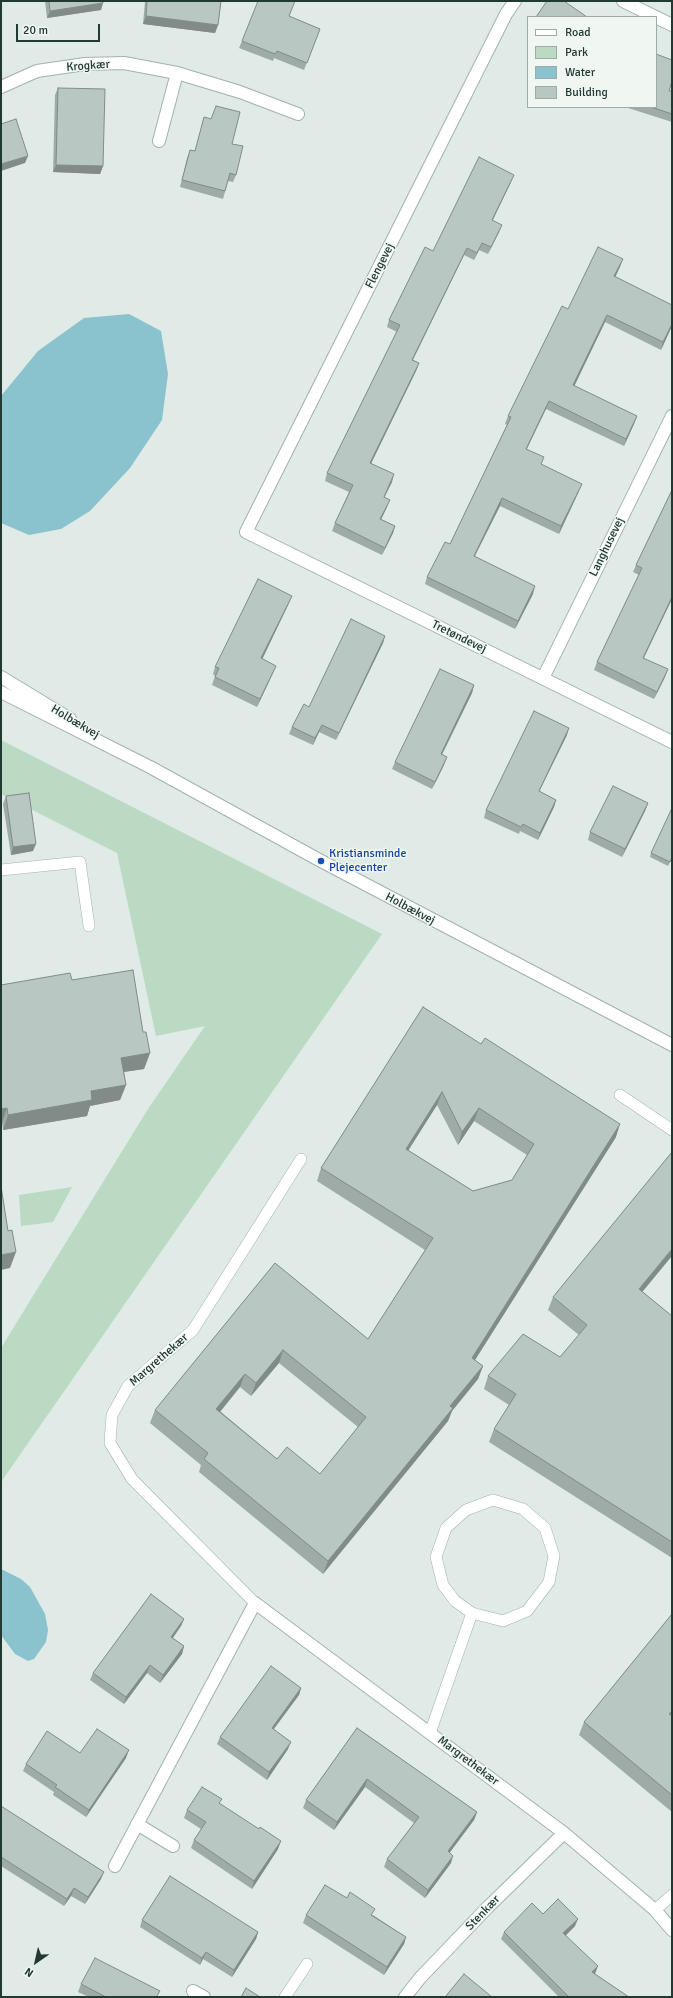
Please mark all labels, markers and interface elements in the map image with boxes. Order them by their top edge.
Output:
scale bar [18,16,102,42]
legend [527,16,657,108]
text: 20 m [23,23,48,38]
text: Road [565,25,591,40]
text: Park [565,45,588,60]
street label: Krogkær [66,57,110,75]
text: Water [565,65,595,80]
text: Building [565,85,608,100]
street label: Flengevej [362,241,398,291]
street label: Langhusevej [587,515,627,579]
street label: Tretøndevej [429,618,489,656]
street label: Holbækvej [48,702,102,742]
place label: Kristiansminde Plejecenter [329,847,406,875]
marker: Kristiansminde Plejecenter [316,856,326,866]
street label: Holbækvej [383,890,437,928]
street label: Margrethekær [127,1331,191,1389]
street label: Margrethekær [434,1733,502,1789]
street label: Stenkær [463,1892,503,1934]
north arrow [16,1942,56,1982]
text: N [22,1965,36,1980]

